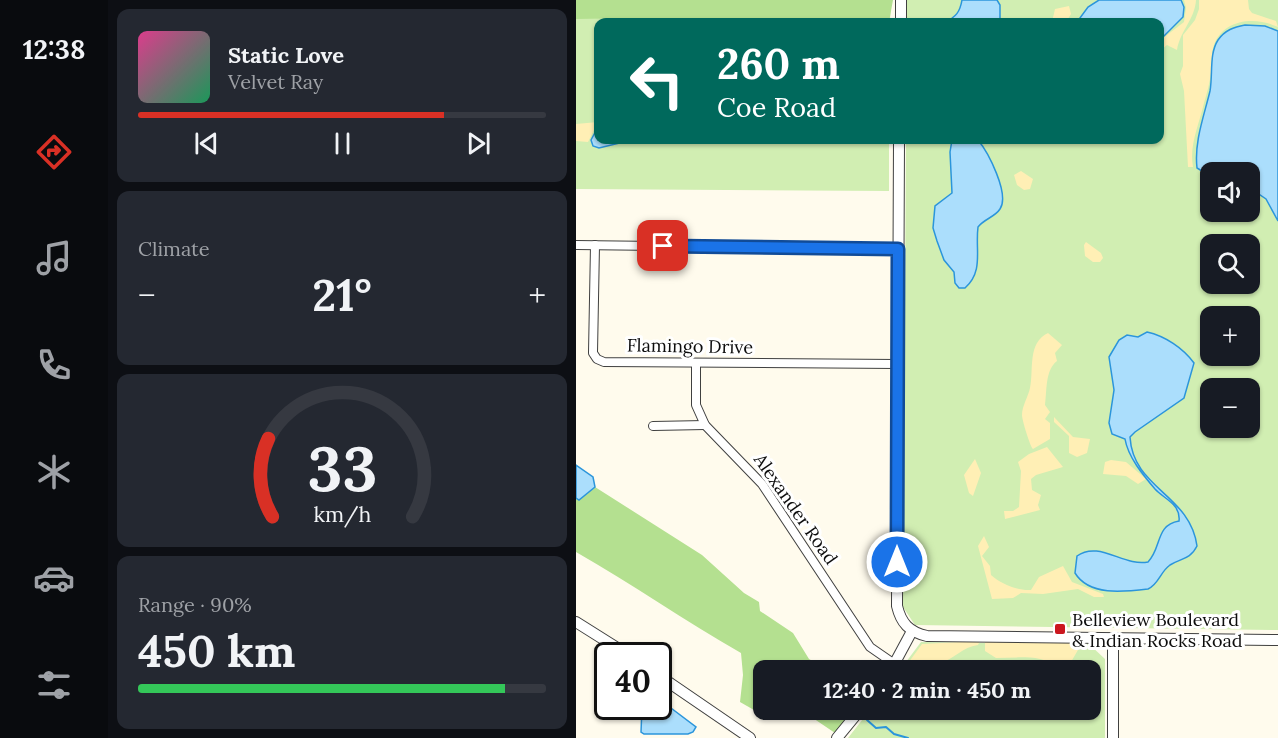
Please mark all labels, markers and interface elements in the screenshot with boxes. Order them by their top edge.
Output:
text: 12:38 [23,32,85,66]
text: 260 m [717,37,840,91]
text: Static Love [228,41,344,69]
icon: left [618,42,696,120]
text: Velvet Ray [228,69,323,94]
text: Coe Road [717,90,836,124]
icon: previous [190,127,223,160]
icon: pause [326,127,359,160]
icon: next [462,127,495,160]
icon: directions [33,131,75,173]
map controls [1200,162,1260,438]
button: sound [1200,162,1260,222]
pin [637,220,688,271]
icon: arrive [646,229,679,262]
button: search [1200,234,1260,294]
text: Climate [138,236,210,261]
icon: music [33,237,75,279]
text: 21° [312,266,372,323]
text: − [138,274,156,316]
text: + [528,274,546,316]
button: + [1200,306,1260,366]
street label: Flamingo Drive [627,333,754,359]
icon: phone [33,344,75,386]
button: − [1200,378,1260,438]
text: 33 [307,428,377,508]
street label: Alexander Road [749,448,843,569]
icon: climate [33,451,75,493]
text: km/h [313,501,371,529]
position arrow [865,530,929,594]
icon: car [33,557,75,599]
text: Range · 90% [138,592,252,617]
place label: Belleview Boulevard & Indian Rocks Road [1072,608,1243,652]
text: 450 km [138,622,296,679]
marker: Belleview Boulevard & Indian Rocks Road [1053,622,1067,636]
speed limit sign: 40 [594,642,672,720]
icon: filters [33,664,75,706]
text: 12:40 · 2 min · 450 m [823,676,1031,704]

